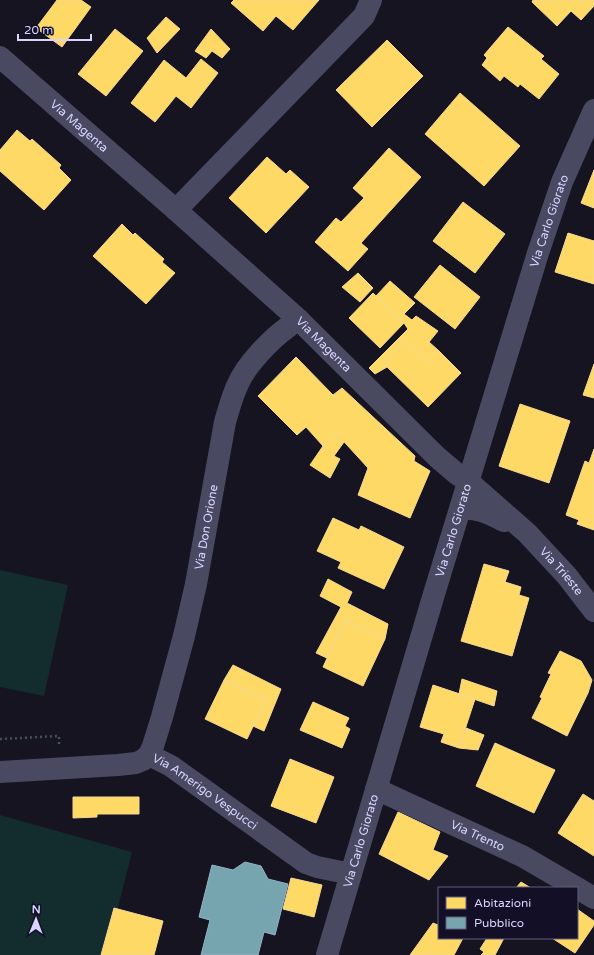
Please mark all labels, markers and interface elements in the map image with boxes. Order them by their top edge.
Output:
scale bar [18,16,91,42]
text: 20 m [24,23,53,37]
street label: Via Magenta [47,97,111,155]
street label: Via Carlo Giorato [527,172,571,269]
street label: Via Magenta [293,314,354,375]
street label: Via Carlo Giorato [433,482,474,579]
street label: Via Don Orione [192,483,221,571]
street label: Via Trieste [537,544,586,598]
street label: Via Amerigo Vespucci [150,751,260,833]
street label: Via Carlo Giorato [340,793,381,889]
street label: Via Trento [449,817,507,854]
legend [438,887,578,939]
text: Abitazioni [474,896,531,910]
north arrow [16,899,56,939]
text: N [32,903,41,916]
text: Pubblico [474,916,524,930]

